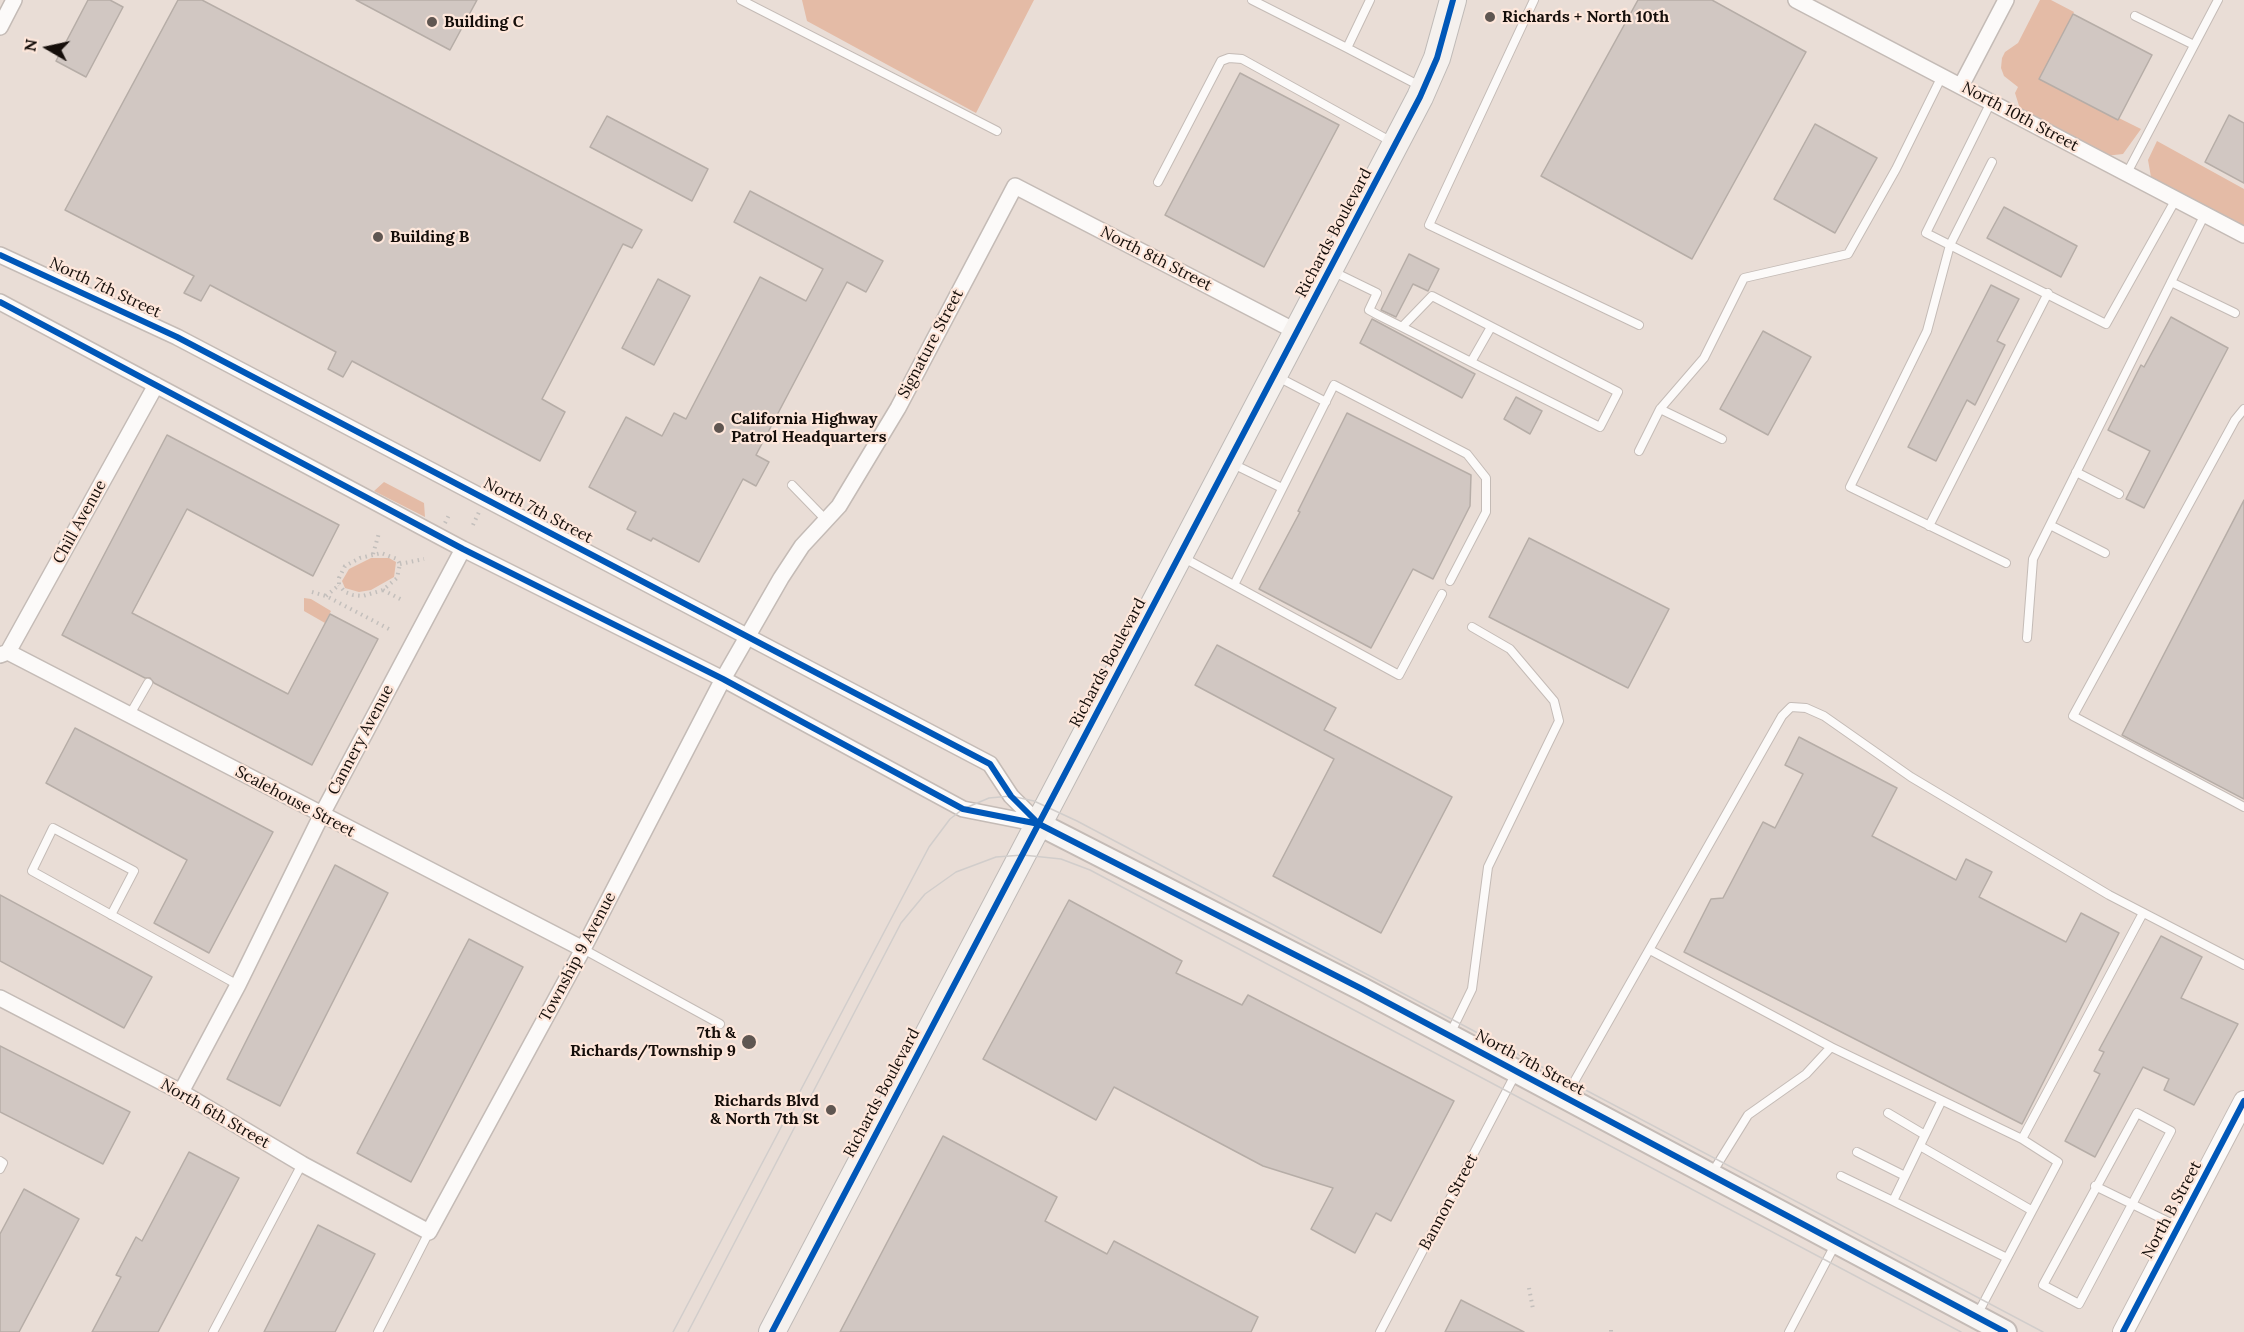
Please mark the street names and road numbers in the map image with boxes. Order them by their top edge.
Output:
street label: North 10th Street [1958,78,2082,156]
street label: Richards Boulevard [1292,165,1376,301]
street label: North 8th Street [1097,223,1215,295]
street label: North 7th Street [46,254,164,322]
street label: Signature Street [894,286,968,402]
street label: North 7th Street [480,474,596,548]
street label: Chill Avenue [49,477,111,567]
street label: Richards Boulevard [1066,595,1150,731]
street label: Cannery Avenue [324,682,398,798]
street label: Scalehouse Street [232,762,358,842]
street label: Township 9 Avenue [536,889,620,1025]
street label: Richards Boulevard [840,1025,924,1161]
street label: North 7th Street [1472,1026,1588,1100]
street label: North 6th Street [157,1075,273,1153]
street label: Bannon Street [1416,1151,1482,1253]
street label: North B Street [2138,1158,2206,1262]

